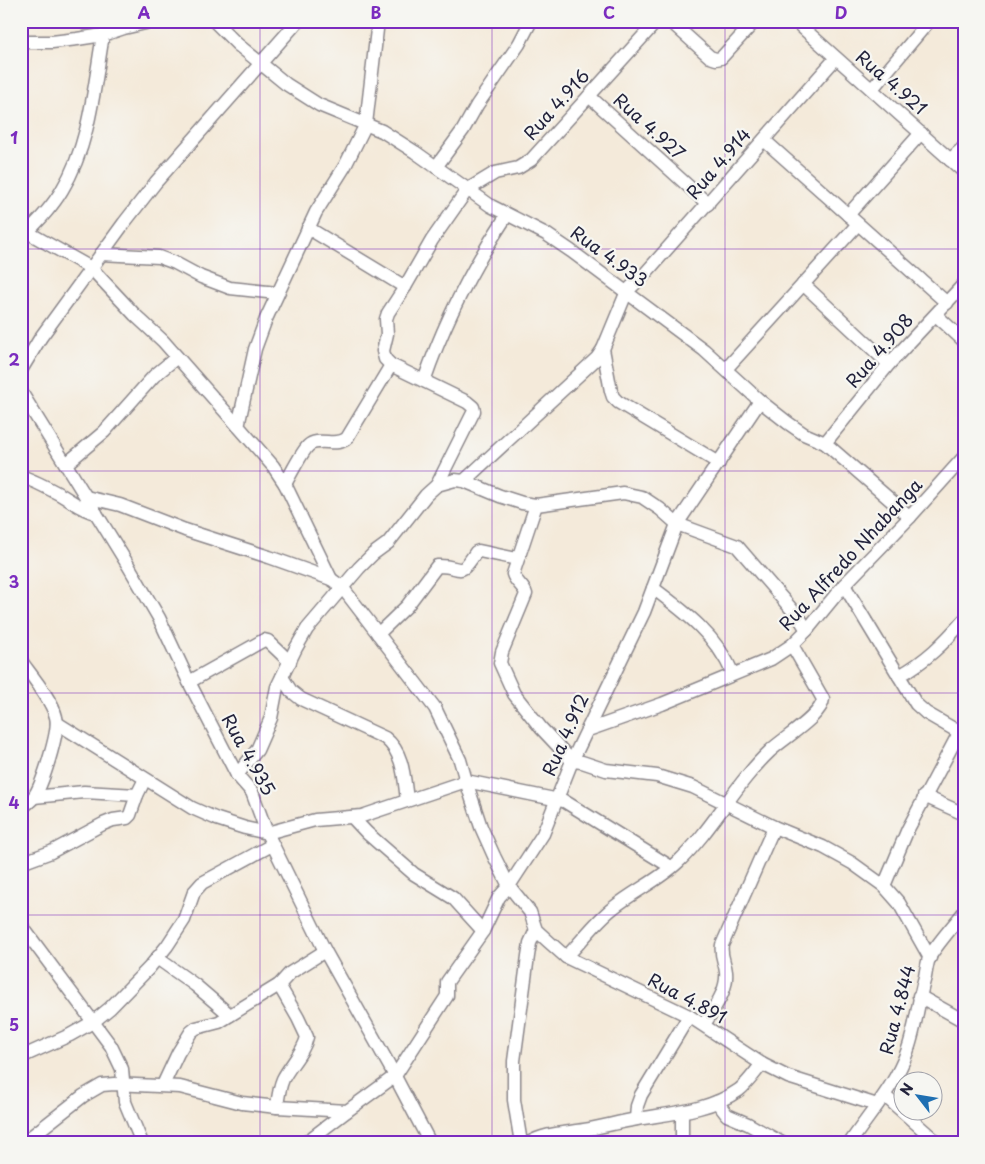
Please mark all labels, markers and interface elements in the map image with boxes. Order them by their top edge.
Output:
text: A [138,0,151,24]
text: B [371,0,382,24]
text: C [603,0,615,24]
text: D [835,0,847,24]
street label: Rua 4.921 [850,43,934,121]
street label: Rua 4.916 [517,62,595,146]
street label: Rua 4.927 [608,86,692,166]
street label: Rua 4.914 [679,121,757,205]
text: 1 [10,125,18,149]
street label: Rua 4.933 [566,218,654,293]
street label: Rua 4.908 [839,307,919,393]
text: 2 [8,347,20,371]
street label: Rua Alfredo Nhabanga [772,471,928,636]
text: 3 [9,569,19,593]
street label: Rua 4.912 [534,689,595,780]
street label: Rua 4.935 [216,708,283,800]
text: 4 [9,790,20,814]
street label: Rua 4.844 [872,962,921,1057]
street label: Rua 4.891 [643,966,732,1030]
text: 5 [9,1012,19,1036]
north arrow [892,1072,942,1122]
text: N [895,1079,918,1099]

